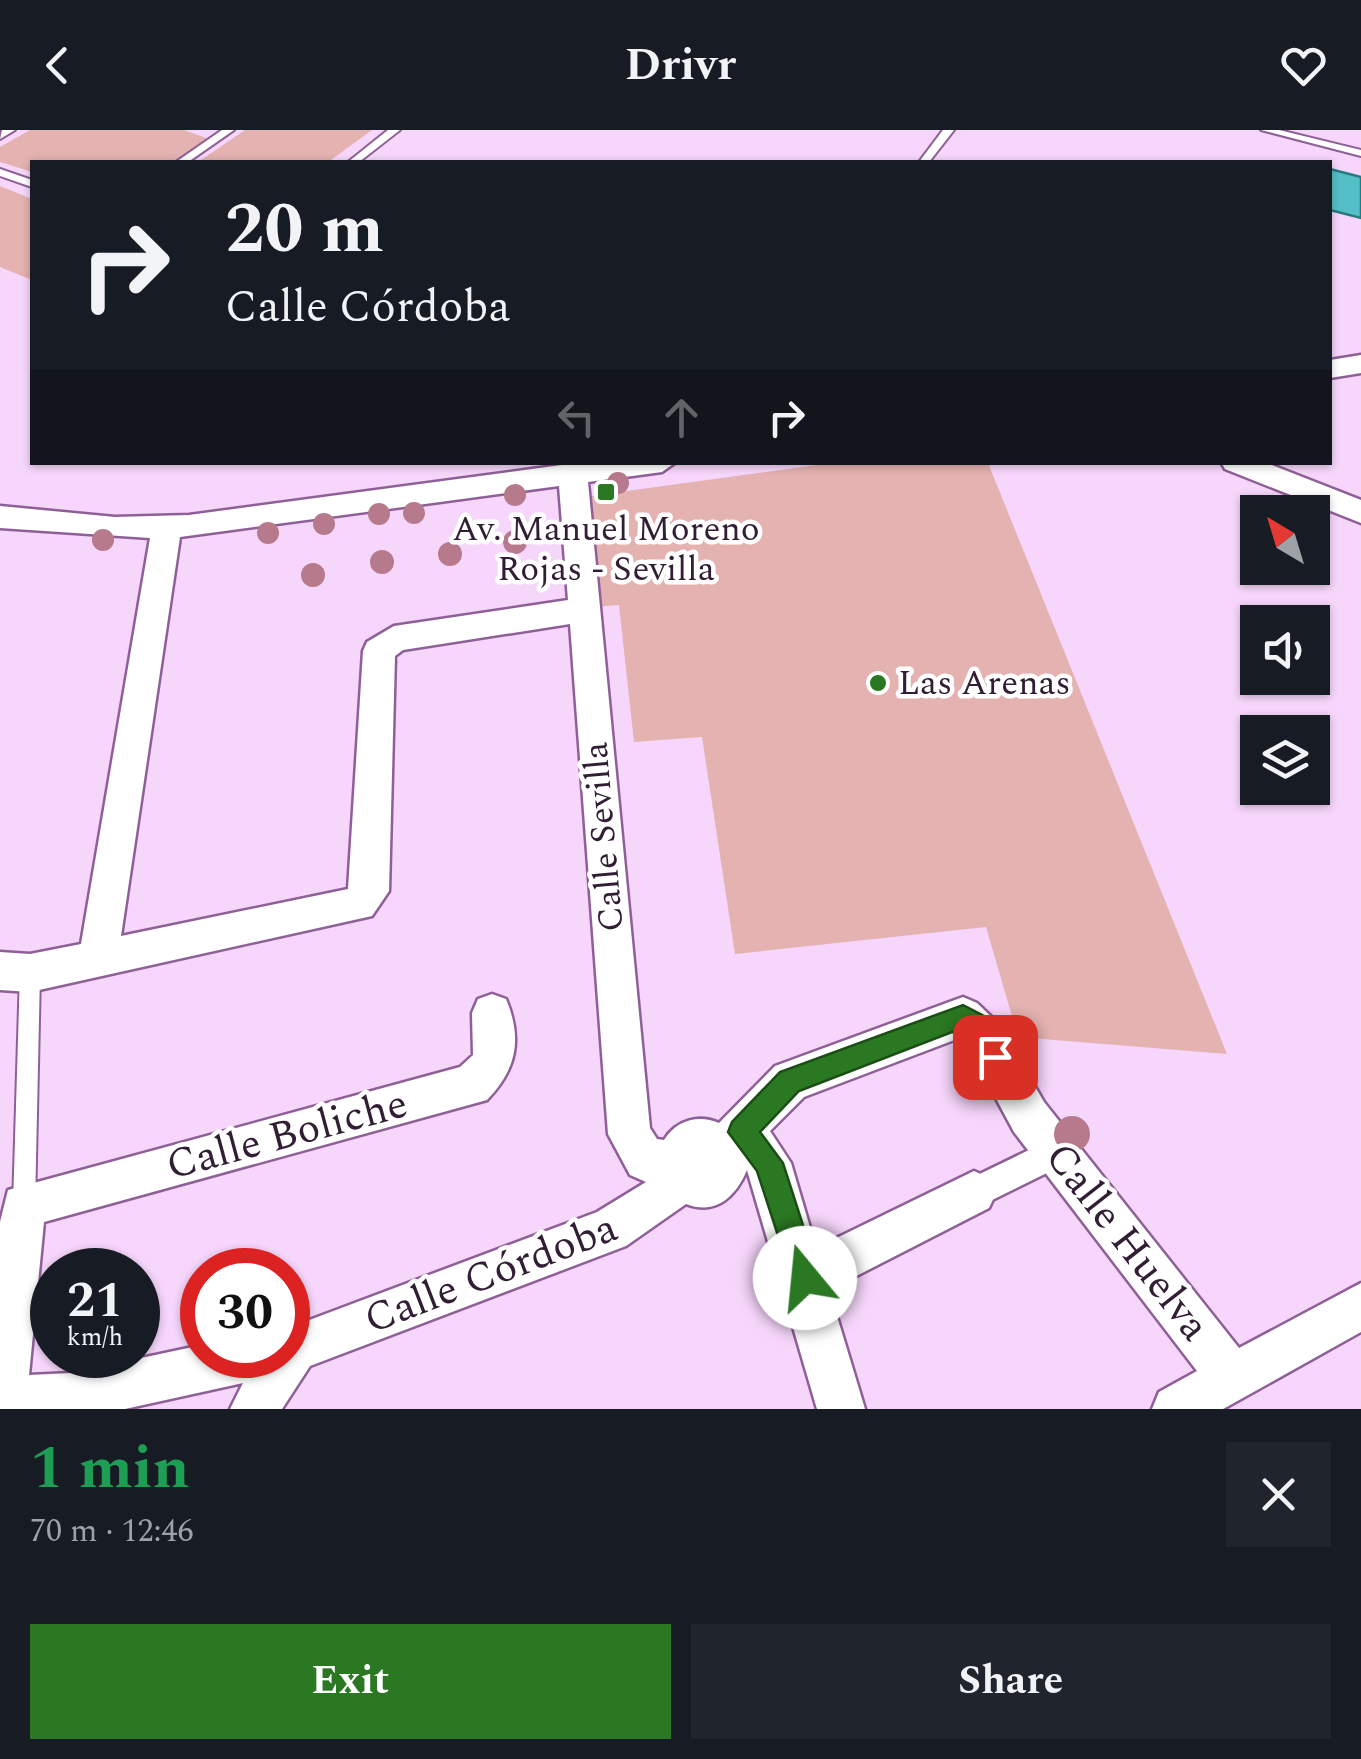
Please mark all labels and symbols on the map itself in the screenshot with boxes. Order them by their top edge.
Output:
marker: Av. Manuel Moreno Rojas - Sevilla [595,481,617,503]
north arrow [1240,495,1330,585]
place label: Av. Manuel Moreno Rojas - Sevilla [452,503,760,596]
place label: Las Arenas [898,657,1071,710]
marker: Las Arenas [867,672,889,694]
street label: Calle Sevilla [569,740,639,934]
pin [953,1015,1038,1100]
street label: Calle Boliche [159,1073,415,1197]
street label: Calle Huelva [1029,1129,1225,1355]
street label: Calle Córdoba [355,1197,627,1351]
position arrow [753,1226,857,1330]
speed limit sign: 30 [180,1248,310,1378]

